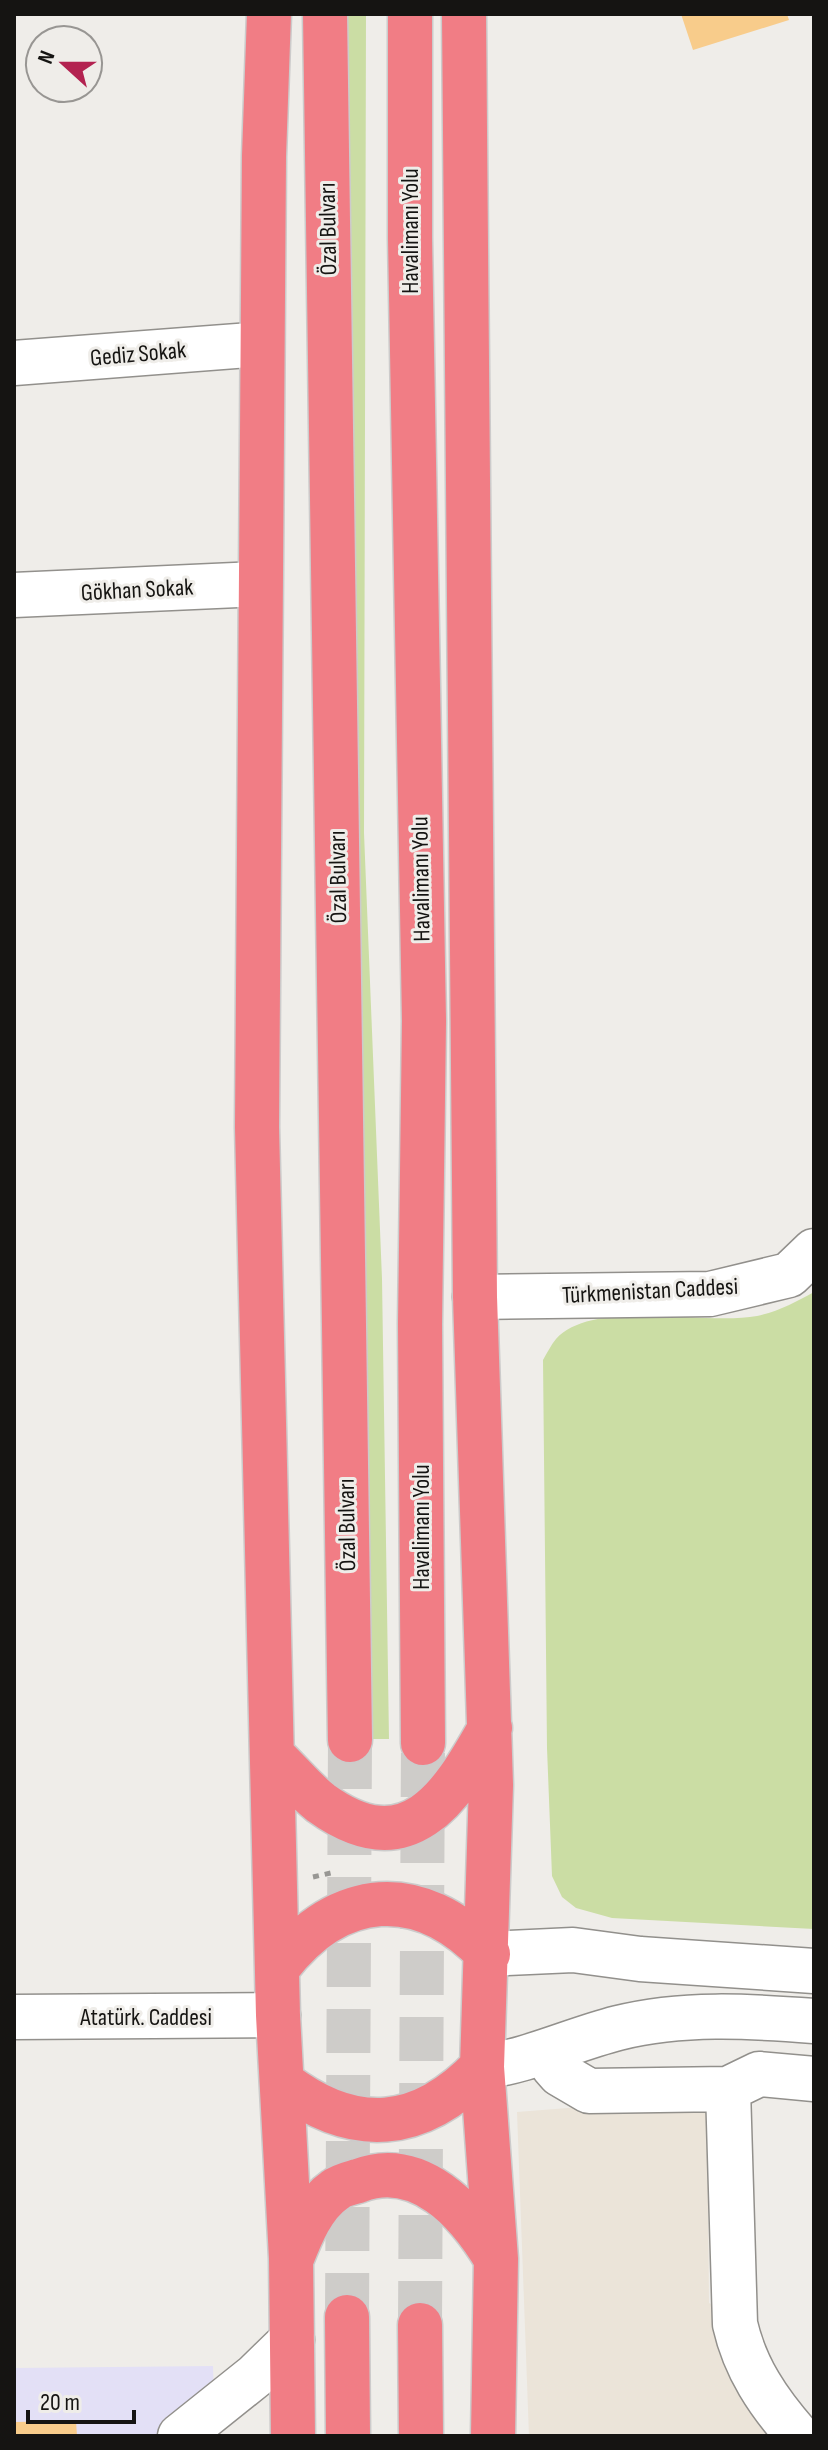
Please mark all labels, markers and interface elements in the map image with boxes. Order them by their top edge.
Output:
north arrow [24,24,104,104]
text: N [32,47,61,68]
street label: Havalimanı Yolu [396,168,425,294]
street label: Özal Bulvarı [313,182,343,276]
street label: Gediz Sokak [89,335,187,373]
street label: Gökhan Sokak [80,573,194,607]
street label: Havalimanı Yolu [405,816,437,942]
street label: Özal Bulvarı [323,830,353,924]
street label: Türkmenistan Caddesi [561,1272,739,1310]
street label: Havalimanı Yolu [407,1464,436,1590]
street label: Özal Bulvarı [332,1478,362,1572]
street label: Atatürk. Caddesi [79,2003,212,2032]
scale bar [28,2374,134,2424]
text: 20 m [40,2388,80,2417]

